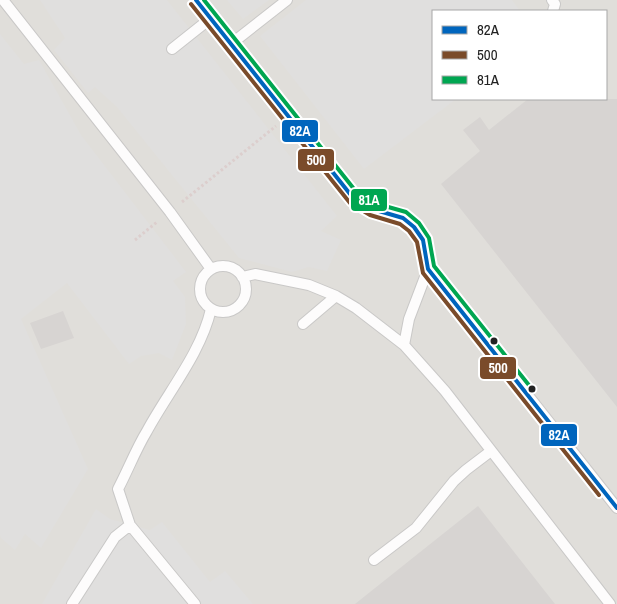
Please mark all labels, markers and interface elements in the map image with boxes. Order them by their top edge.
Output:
legend [432,10,607,100]
text: 82A [477,19,500,40]
text: 500 [477,44,498,65]
text: 81A [477,69,500,90]
line badge: 82A [281,119,319,143]
text: 82A [289,122,311,140]
line badge: 500 [297,148,335,172]
text: 500 [306,151,326,169]
line badge: 81A [350,188,388,212]
text: 81A [358,191,380,209]
unlabelled marker [489,336,499,346]
line badge: 500 [479,356,517,380]
text: 500 [488,359,508,377]
unlabelled marker [527,384,537,394]
line badge: 82A [540,423,578,447]
text: 82A [548,426,570,444]

